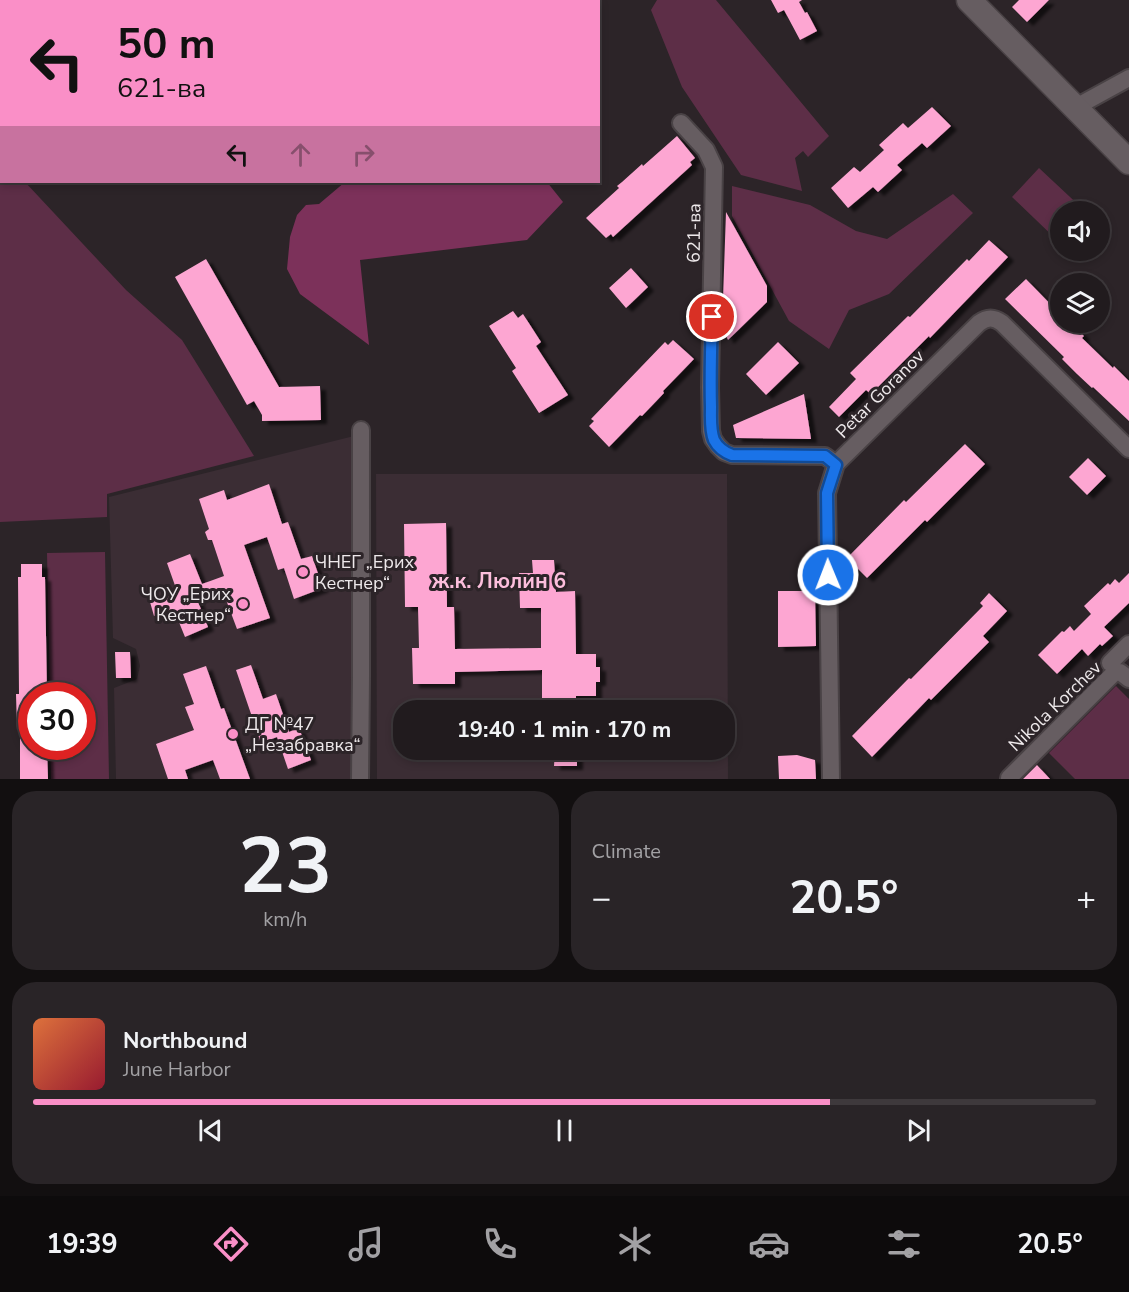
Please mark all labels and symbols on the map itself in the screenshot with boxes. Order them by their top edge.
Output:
street label: 621-ва [681,203,707,263]
pin [686,291,737,342]
street label: Petar Goranov [831,344,930,443]
position arrow [796,543,860,607]
place label: ЧНЕГ „Ерих Кестнер“ [315,550,415,595]
marker: ЧНЕГ „Ерих Кестнер“ [296,565,310,579]
district label: ж.к. Люлин 6 [431,567,566,595]
place label: ЧОУ „Ерих Кестнер“ [141,582,231,627]
marker: ЧОУ „Ерих Кестнер“ [236,597,250,611]
street label: Nikola Korchev [1003,655,1107,756]
speed limit sign: 30 [18,682,96,760]
place label: ДГ №47 „Незабравка“ [245,712,361,757]
marker: ДГ №47 „Незабравка“ [226,727,240,741]

